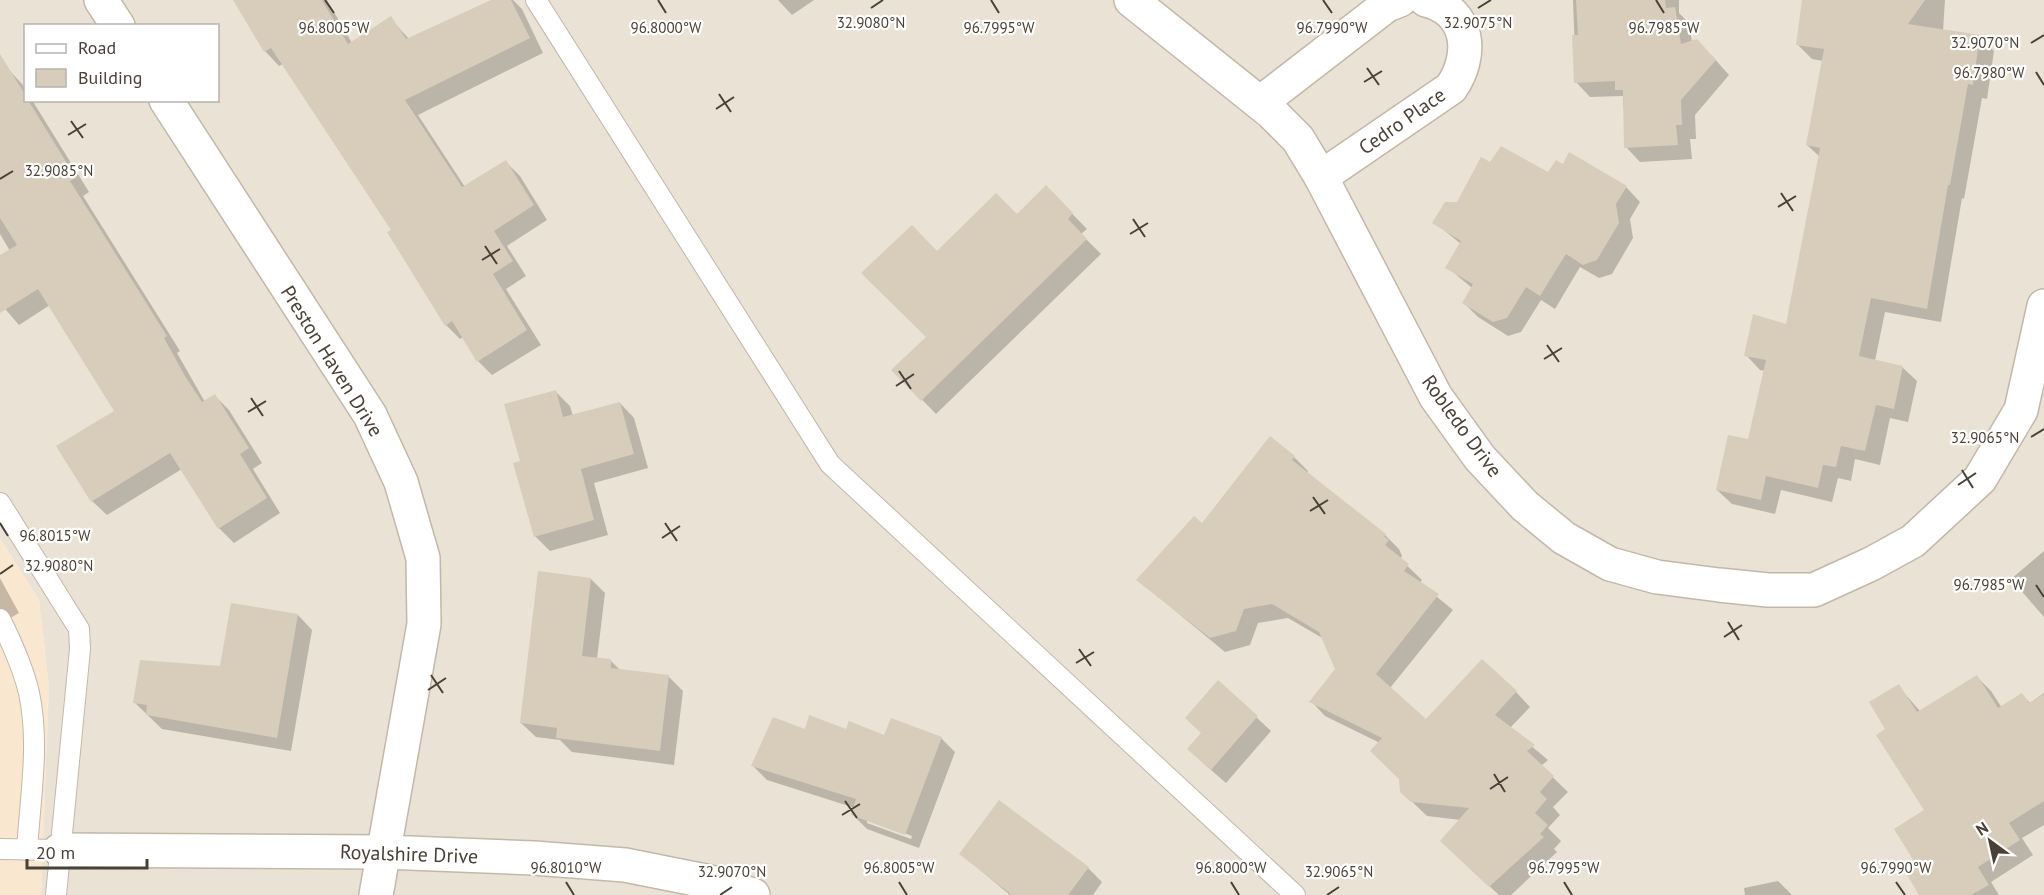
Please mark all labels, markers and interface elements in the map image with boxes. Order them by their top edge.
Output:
text: 32.9080°N [837,13,905,32]
text: 32.9075°N [1444,13,1512,32]
text: 96.8005°W [298,18,370,37]
text: 96.8000°W [630,18,702,37]
text: 96.7995°W [963,18,1035,37]
text: 96.7990°W [1296,18,1368,37]
text: 96.7985°W [1628,18,1700,37]
legend [24,24,219,102]
text: 32.9070°N [1951,33,2019,52]
text: Road [78,36,116,59]
text: 96.7980°W [1953,63,2025,82]
text: Building [78,66,142,89]
street label: Cedro Place [1354,82,1450,160]
text: 32.9085°N [25,161,93,180]
street label: Preston Haven Drive [275,281,389,441]
street label: Robledo Drive [1416,370,1508,482]
text: 32.9065°N [1951,428,2019,447]
text: 96.8015°W [19,526,91,545]
text: 32.9080°N [25,556,93,575]
text: 96.7985°W [1953,575,2025,594]
north arrow [1960,811,2020,871]
text: N [1972,817,1992,840]
scale bar [27,832,147,870]
street label: Royalshire Drive [339,839,479,869]
text: 20 m [36,841,75,864]
text: 96.8010°W [530,858,602,877]
text: 96.8005°W [863,858,935,877]
text: 96.8000°W [1195,858,1267,877]
text: 96.7995°W [1528,858,1600,877]
text: 96.7990°W [1860,858,1932,877]
text: 32.9070°N [698,862,766,881]
text: 32.9065°N [1305,862,1373,881]

